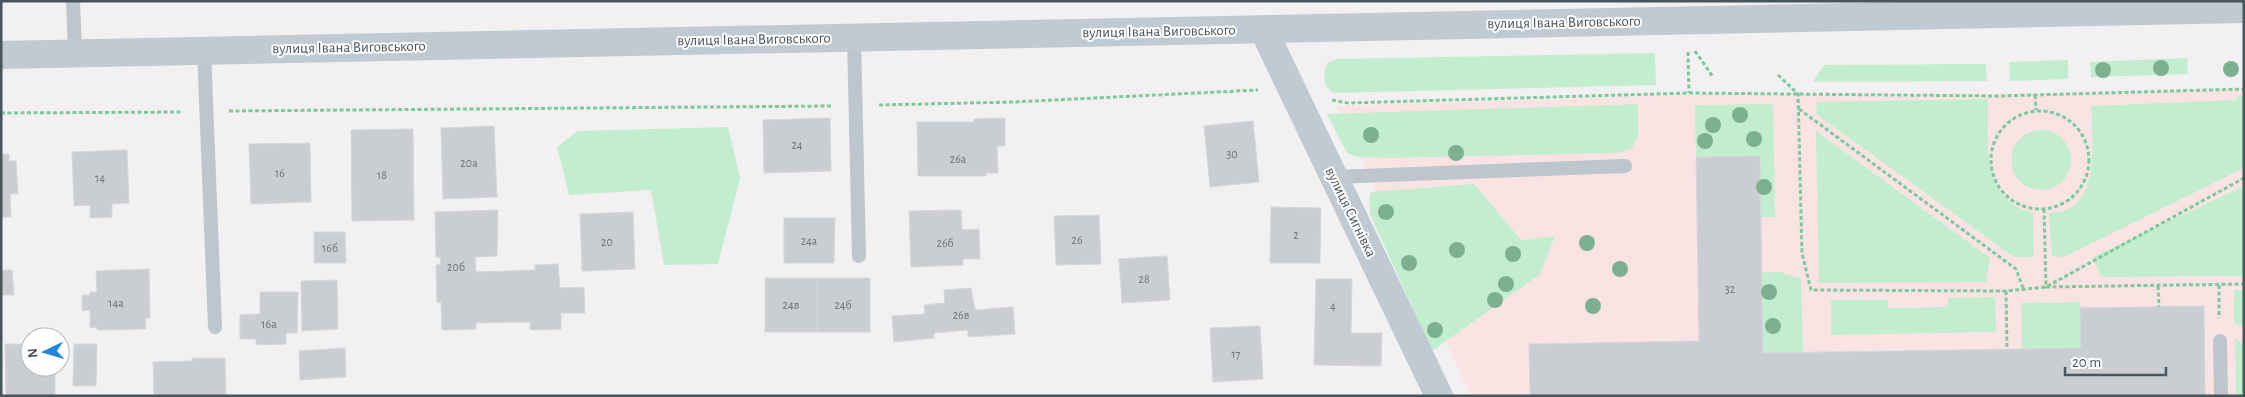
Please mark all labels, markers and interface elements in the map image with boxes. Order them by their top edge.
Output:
street label: вулиця Івана Виговського [1487,14,1641,31]
street label: вулиця Івана Виговського [1082,23,1236,40]
street label: вулиця Івана Виговського [677,31,831,48]
street label: вулиця Івана Виговського [272,39,426,56]
house number: 24 [791,139,803,151]
house number: 30 [1226,148,1238,160]
house number: 26а [950,153,967,165]
house number: 20а [460,157,478,169]
street label: вулиця Сигнівка [1322,165,1379,260]
house number: 16 [275,167,285,179]
house number: 18 [377,169,387,181]
house number: 14 [95,172,105,184]
house number: 2 [1293,229,1299,241]
house number: 26 [1071,234,1083,246]
house number: 24а [801,235,818,247]
house number: 20 [601,236,613,248]
house number: 26б [936,237,954,249]
house number: 16б [322,242,338,254]
house number: 20б [447,261,465,273]
house number: 28 [1138,273,1150,285]
house number: 32 [1725,283,1736,295]
house number: 14а [108,297,124,309]
house number: 24в [783,299,800,311]
house number: 24б [834,299,852,311]
house number: 4 [1330,300,1336,312]
house number: 26в [953,309,970,321]
house number: 16а [261,318,277,330]
north arrow [20,327,70,377]
scale bar [2065,344,2166,376]
text: N [26,348,40,359]
house number: 17 [1231,348,1241,360]
text: 20 m [2072,355,2101,370]

